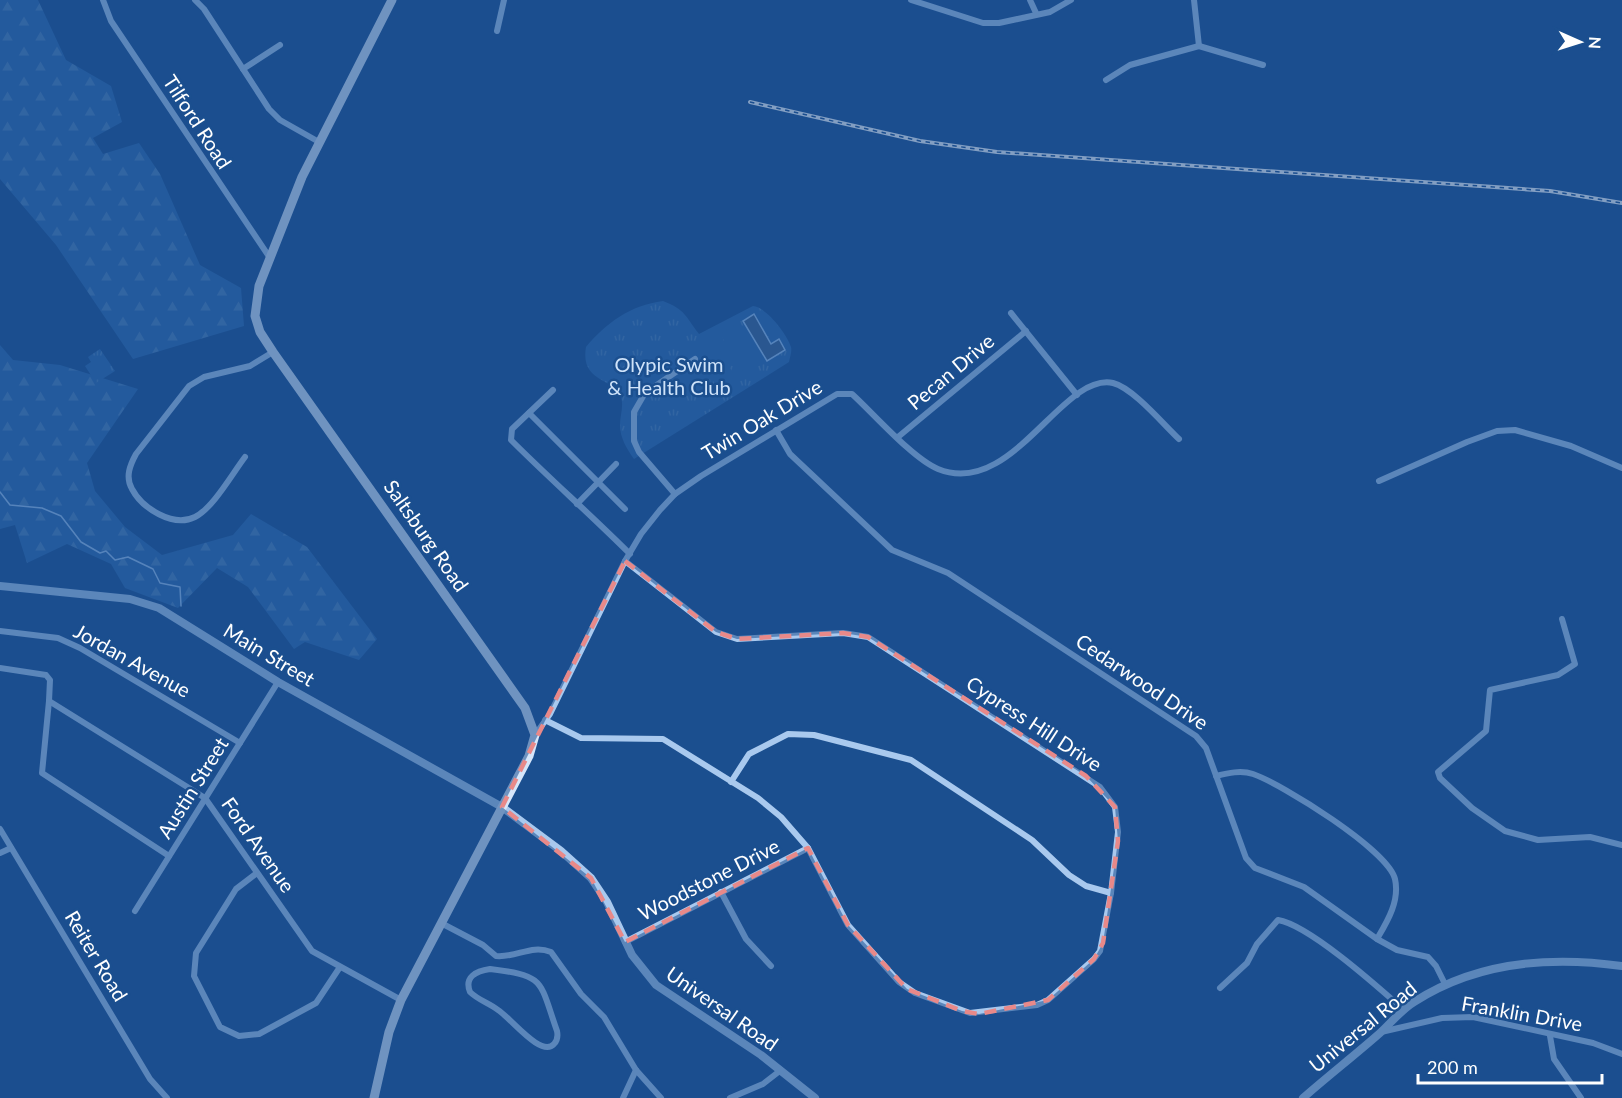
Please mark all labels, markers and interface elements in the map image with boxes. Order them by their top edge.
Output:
north arrow [1550,12,1610,72]
text: N [1586,36,1605,49]
street label: Tilford Road [159,70,237,173]
street label: Pecan Drive [902,328,998,414]
park label: Olypic Swim & Health Club [607,352,731,399]
street label: Twin Oak Drive [697,374,826,464]
street label: Saltsburg Road [380,475,474,596]
street label: Jordan Avenue [70,618,195,702]
street label: Main Street [220,618,319,691]
street label: Cedarwood Drive [1072,628,1213,734]
street label: Cypress Hill Drive [962,670,1107,776]
street label: Austin Street [152,733,233,842]
street label: Ford Avenue [217,792,300,897]
street label: Woodstone Drive [634,833,783,925]
street label: Reiter Road [60,906,133,1005]
street label: Universal Road [662,961,783,1056]
street label: Universal Road [1304,976,1421,1077]
street label: Franklin Drive [1460,991,1584,1035]
scale bar [1418,1047,1602,1085]
text: 200 m [1427,1056,1478,1078]

